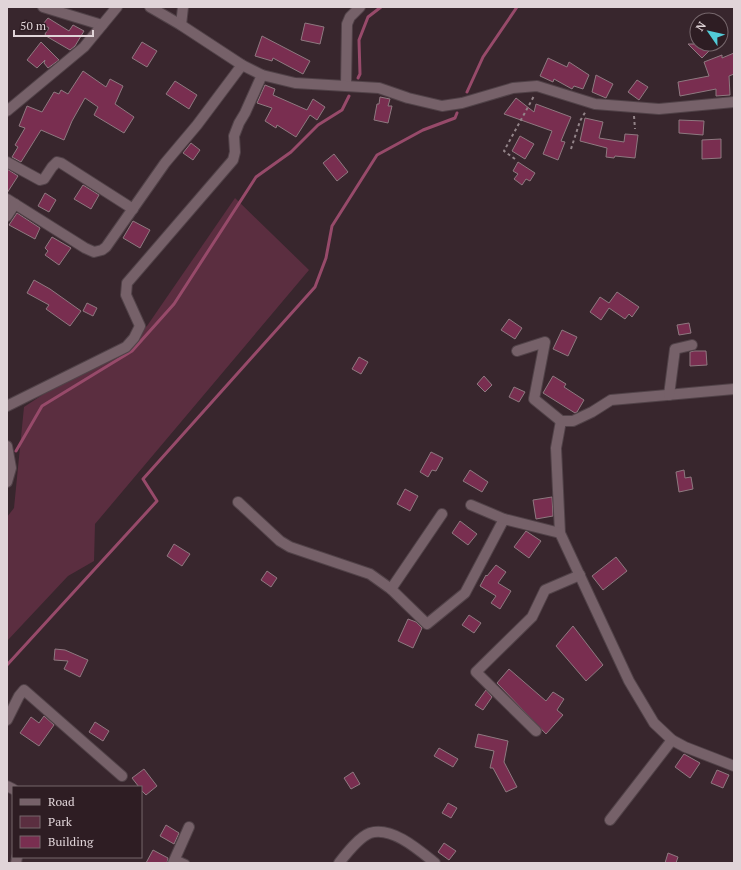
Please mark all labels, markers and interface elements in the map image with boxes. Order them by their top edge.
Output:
scale bar [14,12,93,38]
north arrow [689,12,729,52]
text: 50 m [20,18,47,33]
text: N [693,18,709,34]
legend [12,786,142,858]
text: Road [48,794,75,809]
text: Park [48,814,73,829]
text: Building [48,834,94,849]

